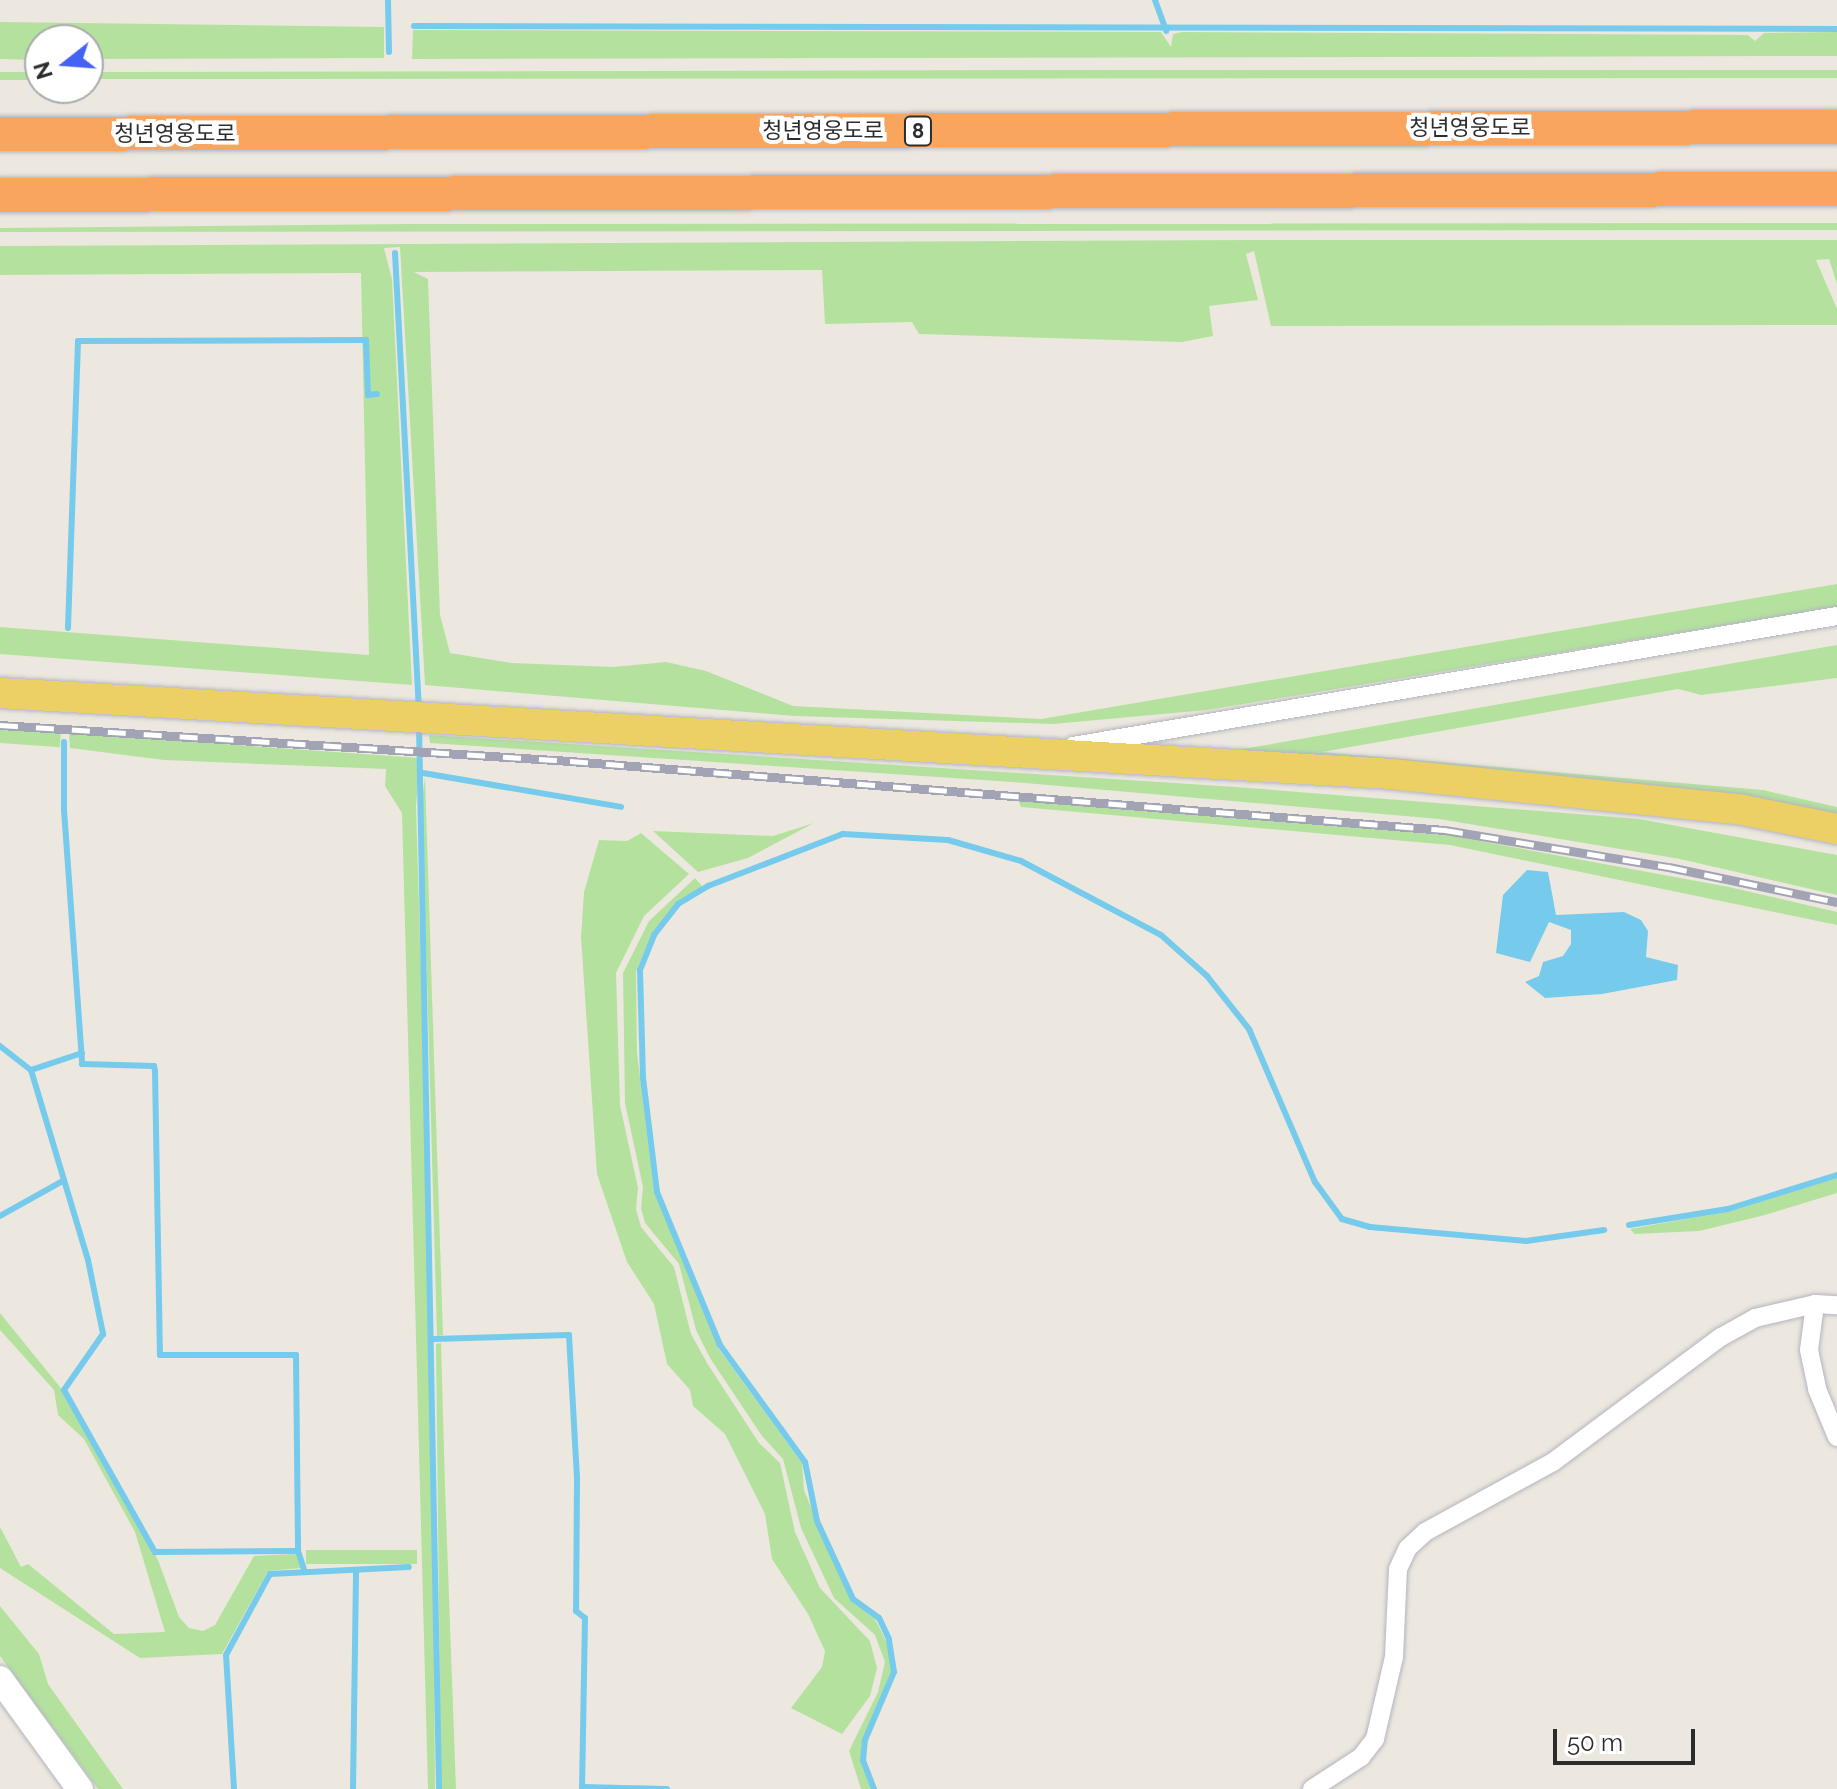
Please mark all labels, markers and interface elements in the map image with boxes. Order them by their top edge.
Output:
north arrow [24,24,104,104]
text: N [28,59,58,82]
road number: 8 [902,115,934,147]
street label: 청년영웅도로 [1409,115,1531,141]
street label: 청년영웅도로 [762,118,884,144]
street label: 청년영웅도로 [114,121,236,147]
scale bar [1557,1713,1699,1763]
text: 50 m [1567,1728,1623,1757]

